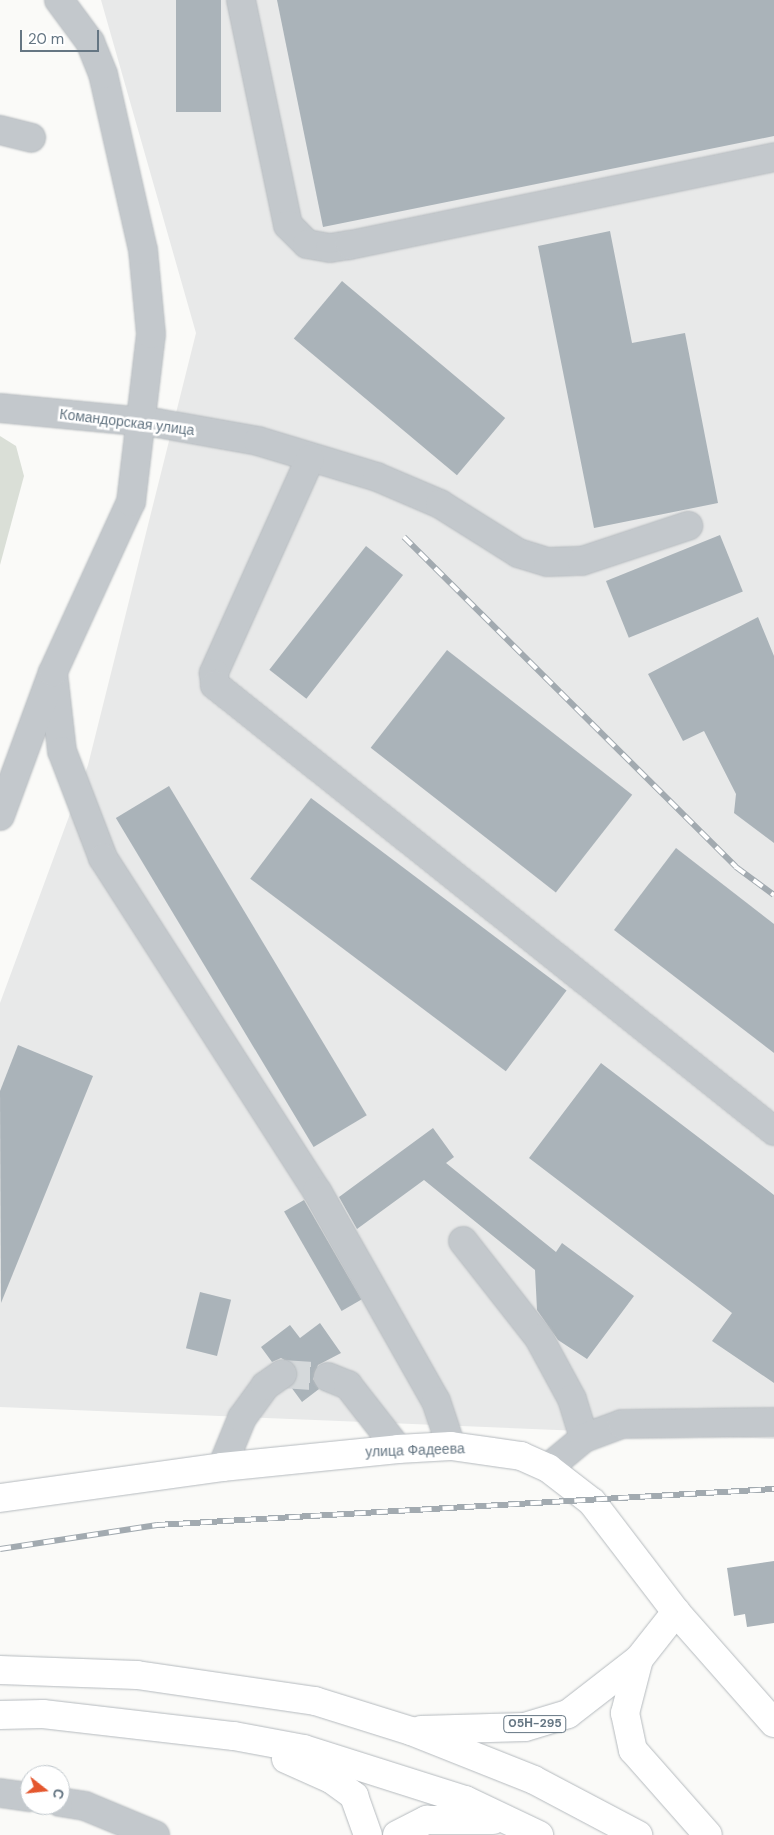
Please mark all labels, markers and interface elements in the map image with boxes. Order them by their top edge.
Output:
scale bar [22,20,101,52]
text: 20 m [28,29,64,49]
street label: Командорская улица [59,405,195,439]
street label: улица Фадеева [365,1440,465,1460]
road number: 05Н-295 [502,1715,568,1734]
north arrow [20,1765,70,1815]
text: С [48,1787,69,1801]

